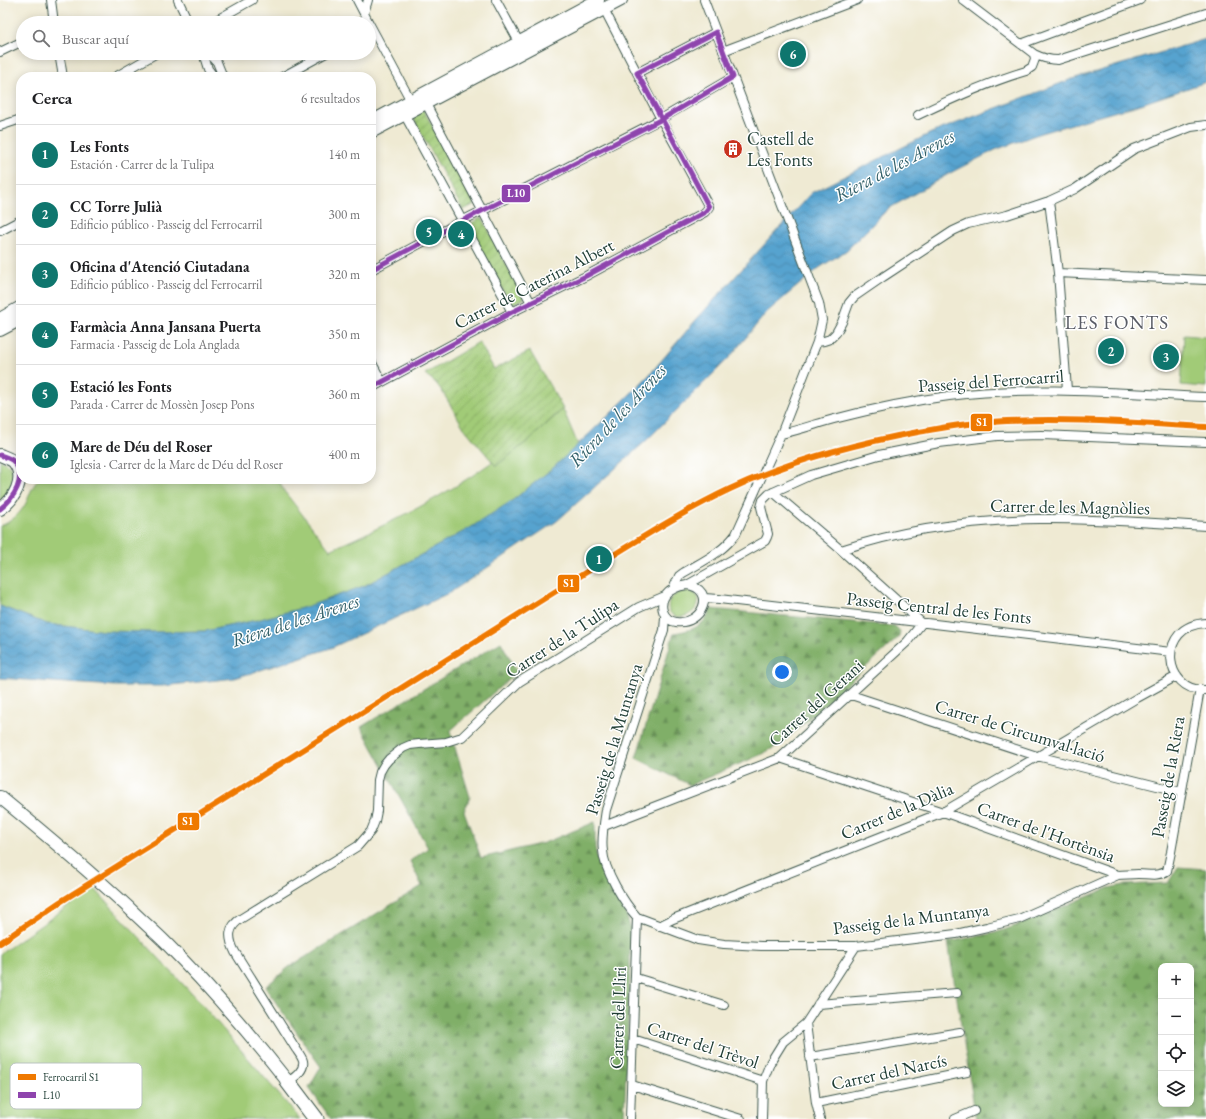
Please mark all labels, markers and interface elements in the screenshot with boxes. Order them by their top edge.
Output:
search box [16,16,376,60]
icon: search [30,27,52,49]
text: Buscar aquí [62,29,129,48]
pin: 6 [780,39,806,69]
text: Cerca [32,87,72,109]
text: 6 resultados [301,90,360,107]
water label: Riera de les Arenes [830,123,959,208]
place label: Castell de Les Fonts [747,127,814,171]
text: Les Fonts [70,137,129,156]
building icon: Castell de Les Fonts [722,138,744,160]
text: 1 [42,146,48,163]
text: 140 m [329,146,360,163]
text: Estación · Carrer de la Tulipa [70,156,214,173]
line badge: L10 [501,184,531,203]
text: L10 [507,186,525,200]
text: CC Torre Julià [70,197,162,216]
text: 2 [42,206,48,223]
text: 300 m [329,206,360,223]
text: Edificio público · Passeig del Ferrocarril [70,216,262,233]
pin: 5 [416,217,442,247]
pin: 4 [448,219,474,249]
street label: Carrer de Caterina Albert [450,233,618,334]
text: Oficina d'Atenció Ciutadana [70,257,250,276]
text: 3 [42,266,48,283]
text: 320 m [329,266,360,283]
text: Edificio público · Passeig del Ferrocarril [70,276,262,293]
district label: LES FONTS [1065,310,1169,335]
text: Farmàcia Anna Jansana Puerta [70,317,261,336]
text: 4 [42,326,48,343]
text: 350 m [329,326,360,343]
text: Farmacia · Passeig de Lola Anglada [70,336,240,353]
pin: 2 [1098,336,1124,366]
pin: 3 [1153,342,1179,372]
water label: Riera de les Arenes [563,358,672,472]
street label: Passeig del Ferrocarril [917,364,1065,397]
text: Estació les Fonts [70,377,172,396]
text: 5 [42,386,48,403]
text: 360 m [329,386,360,403]
text: Parada · Carrer de Mossèn Josep Pons [70,396,254,413]
line badge: S1 [970,413,993,432]
text: S1 [976,415,988,429]
text: Mare de Déu del Roser [70,437,212,456]
text: 6 [42,446,48,463]
text: 400 m [329,446,360,463]
text: Iglesia · Carrer de la Mare de Déu del Roser [70,456,283,473]
street label: Carrer de les Magnòlies [990,494,1150,519]
pin: 1 [586,544,612,574]
line badge: S1 [557,574,580,593]
text: S1 [563,576,575,590]
street label: Passeig Central de les Fonts [845,586,1033,629]
water label: Riera de les Arenes [228,588,363,653]
street label: Carrer de la Tulipa [501,592,623,683]
street label: Carrer del Gerani [763,654,868,751]
street label: Passeig de la Muntanya [580,660,648,817]
your location [772,662,792,682]
street label: Carrer de Circumval·lació [932,694,1108,767]
street label: Passeig de la Riera [1146,714,1190,839]
street label: Carrer de la Dàlia [837,776,957,845]
street label: Carrer de l'Hortènsia [974,796,1119,867]
line badge: S1 [177,812,200,831]
text: S1 [182,814,194,828]
street label: Passeig de la Muntanya [832,897,991,939]
map controls [1158,963,1194,1107]
button: + [1158,963,1194,999]
street label: Carrer del Lliri [604,966,631,1070]
button: − [1158,999,1194,1035]
street label: Carrer del Trèvol [644,1016,762,1073]
button: locate [1158,1035,1194,1071]
street label: Carrer del Narcís [829,1048,949,1095]
legend [10,1063,142,1109]
text: Ferrocarril S1 [43,1070,99,1084]
button: layers [1158,1071,1194,1107]
text: L10 [43,1088,60,1102]

